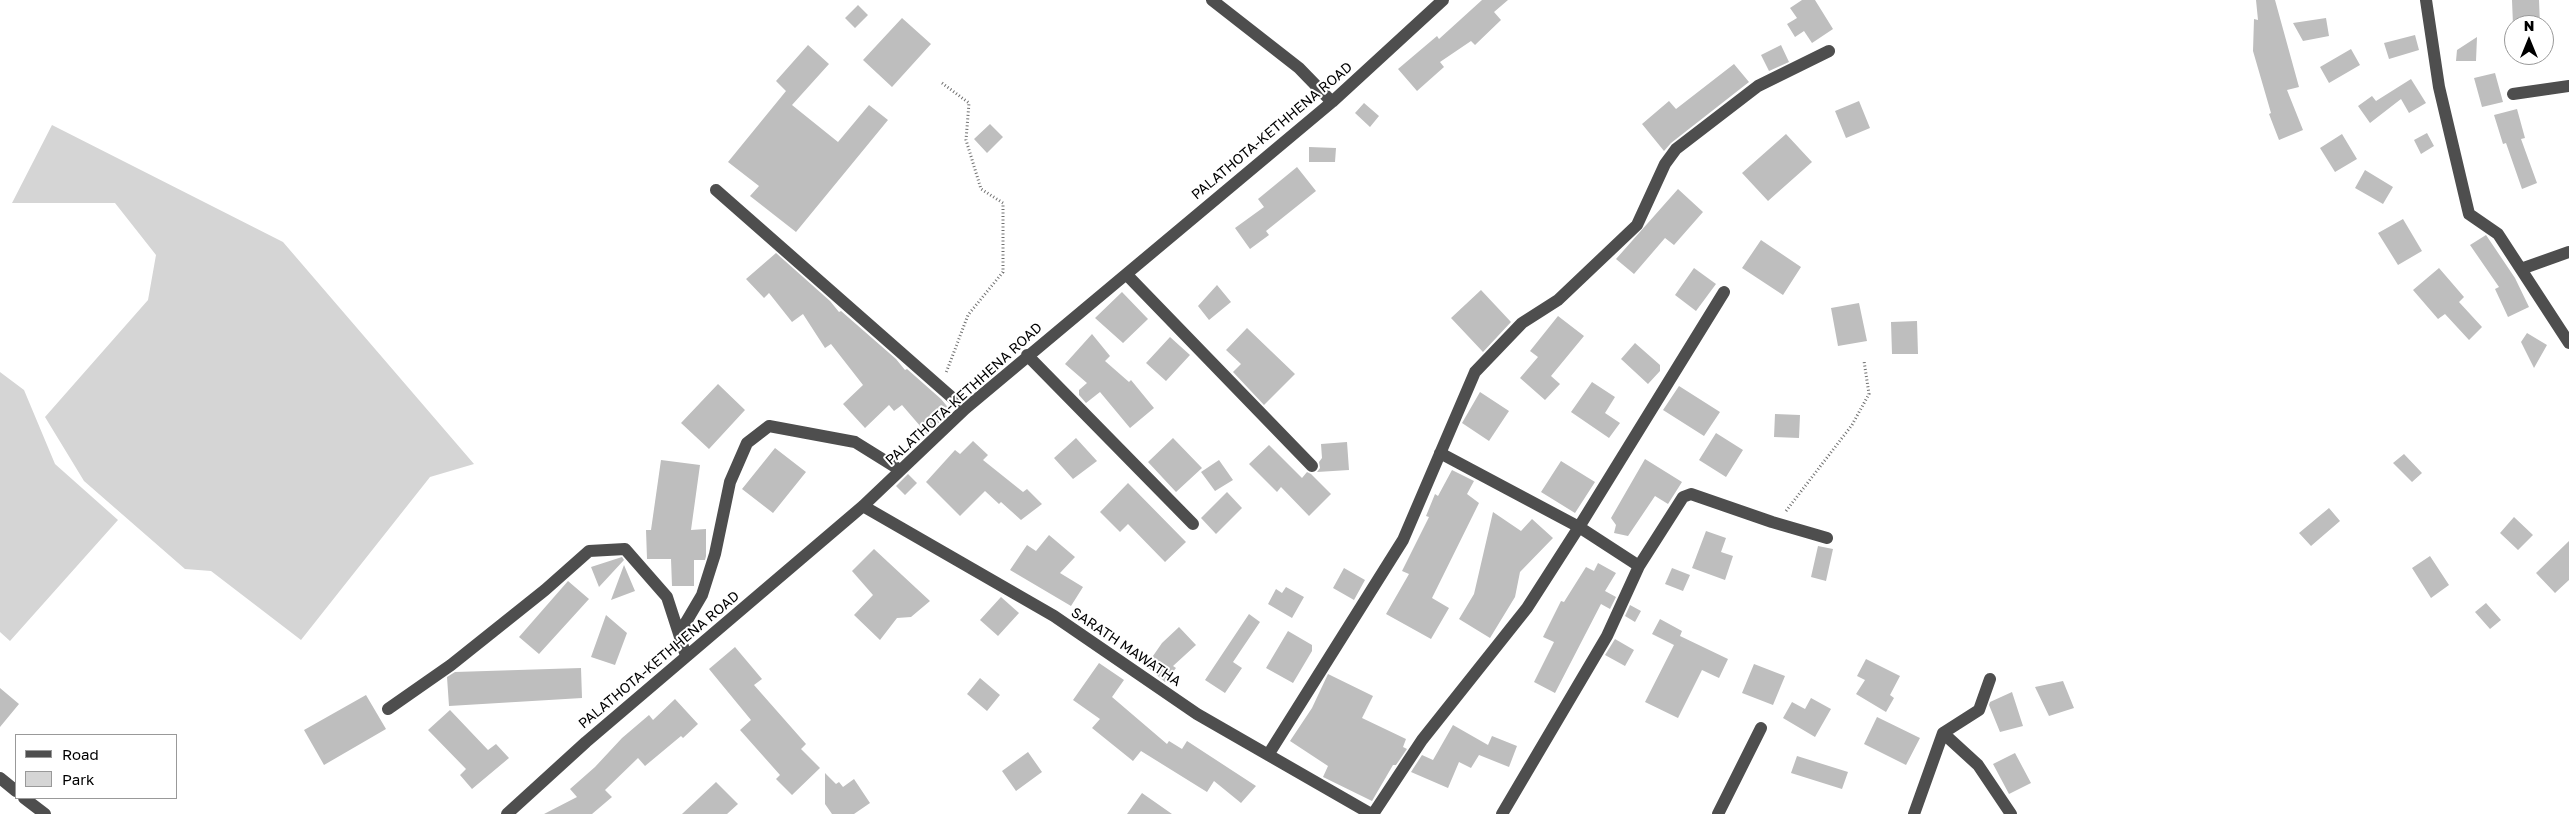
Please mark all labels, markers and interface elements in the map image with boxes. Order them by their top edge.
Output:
north arrow [2504,15,2554,65]
text: N [2524,17,2534,34]
street label: PALATHOTA-KETHHENA ROAD [1188,59,1356,203]
street label: PALATHOTA-KETHHENA ROAD [882,319,1046,469]
street label: PALATHOTA-KETHHENA ROAD [575,588,743,732]
street label: SARATH MAWATHA [1068,604,1184,690]
legend [15,734,178,799]
text: Road [62,745,99,763]
text: Park [62,770,94,788]

